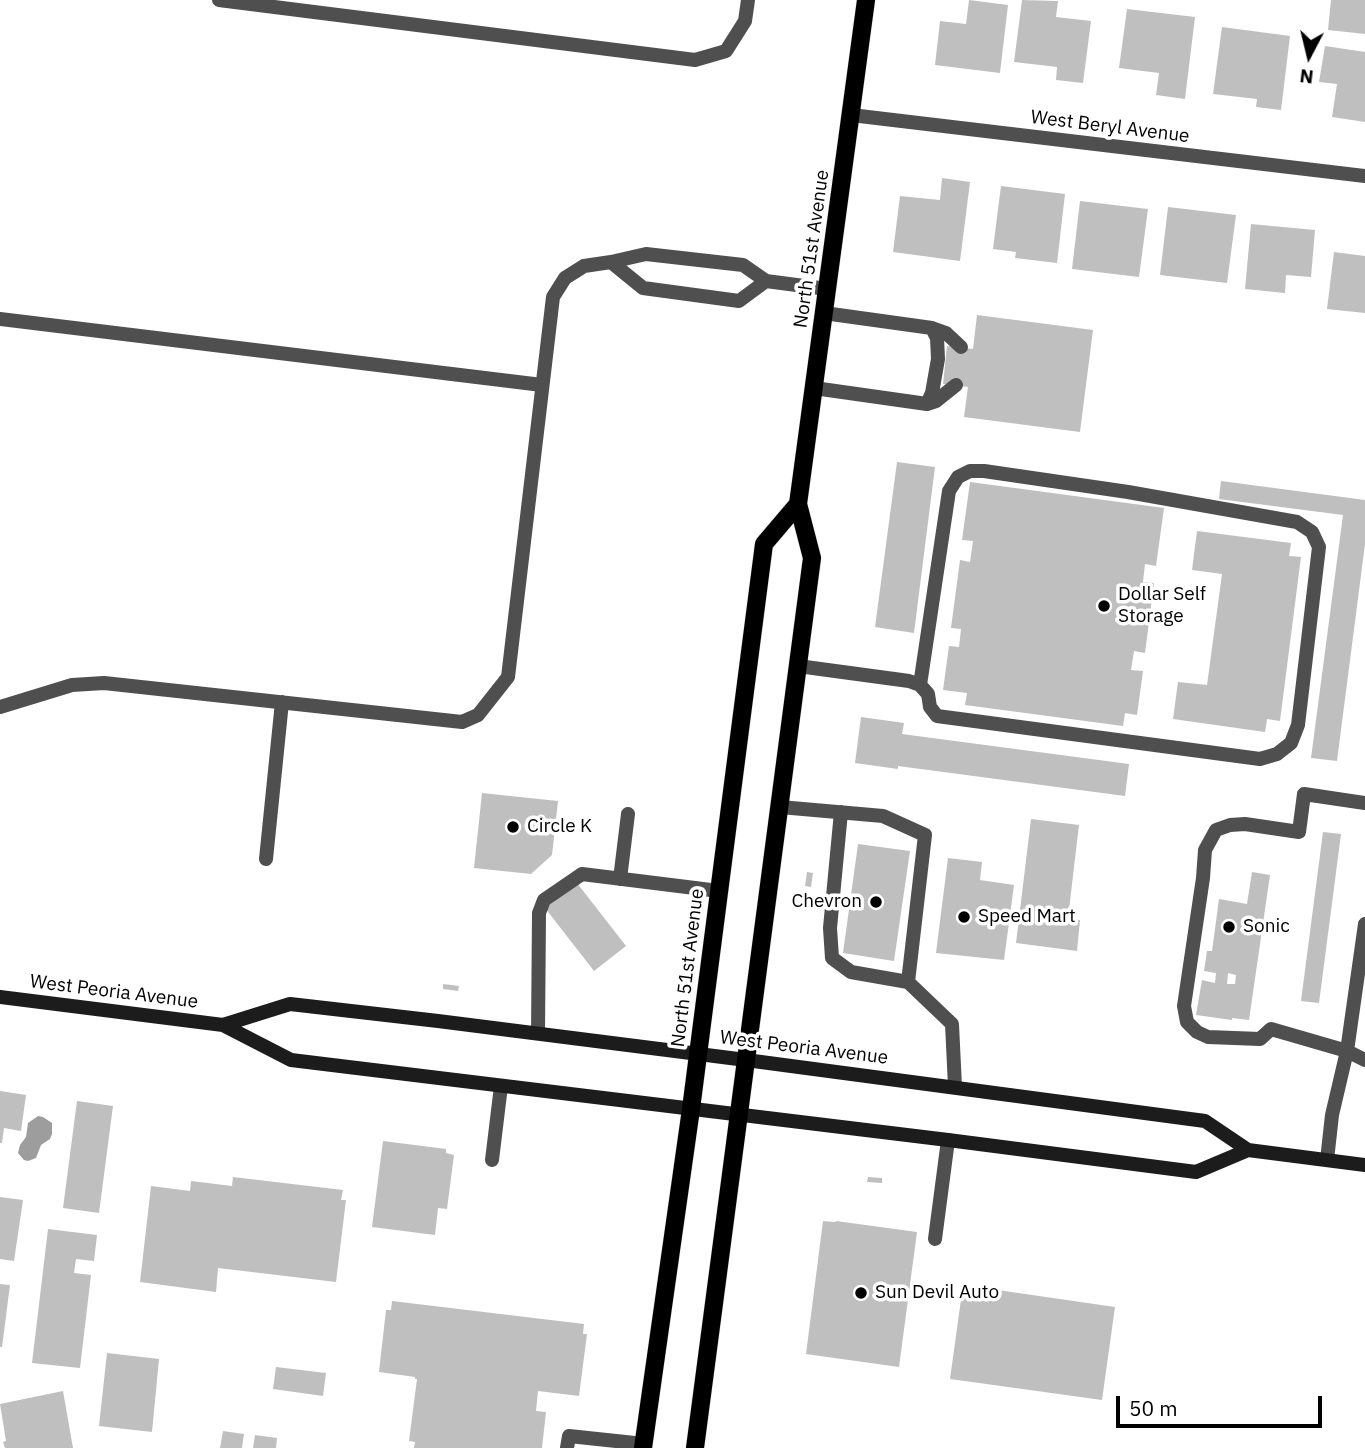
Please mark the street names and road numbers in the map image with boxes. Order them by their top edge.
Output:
street label: West Beryl Avenue [1029,106,1191,148]
street label: North 51st Avenue [790,168,834,330]
street label: North 51st Avenue [667,887,709,1049]
street label: West Peoria Avenue [29,970,199,1014]
street label: West Peoria Avenue [719,1026,889,1070]

